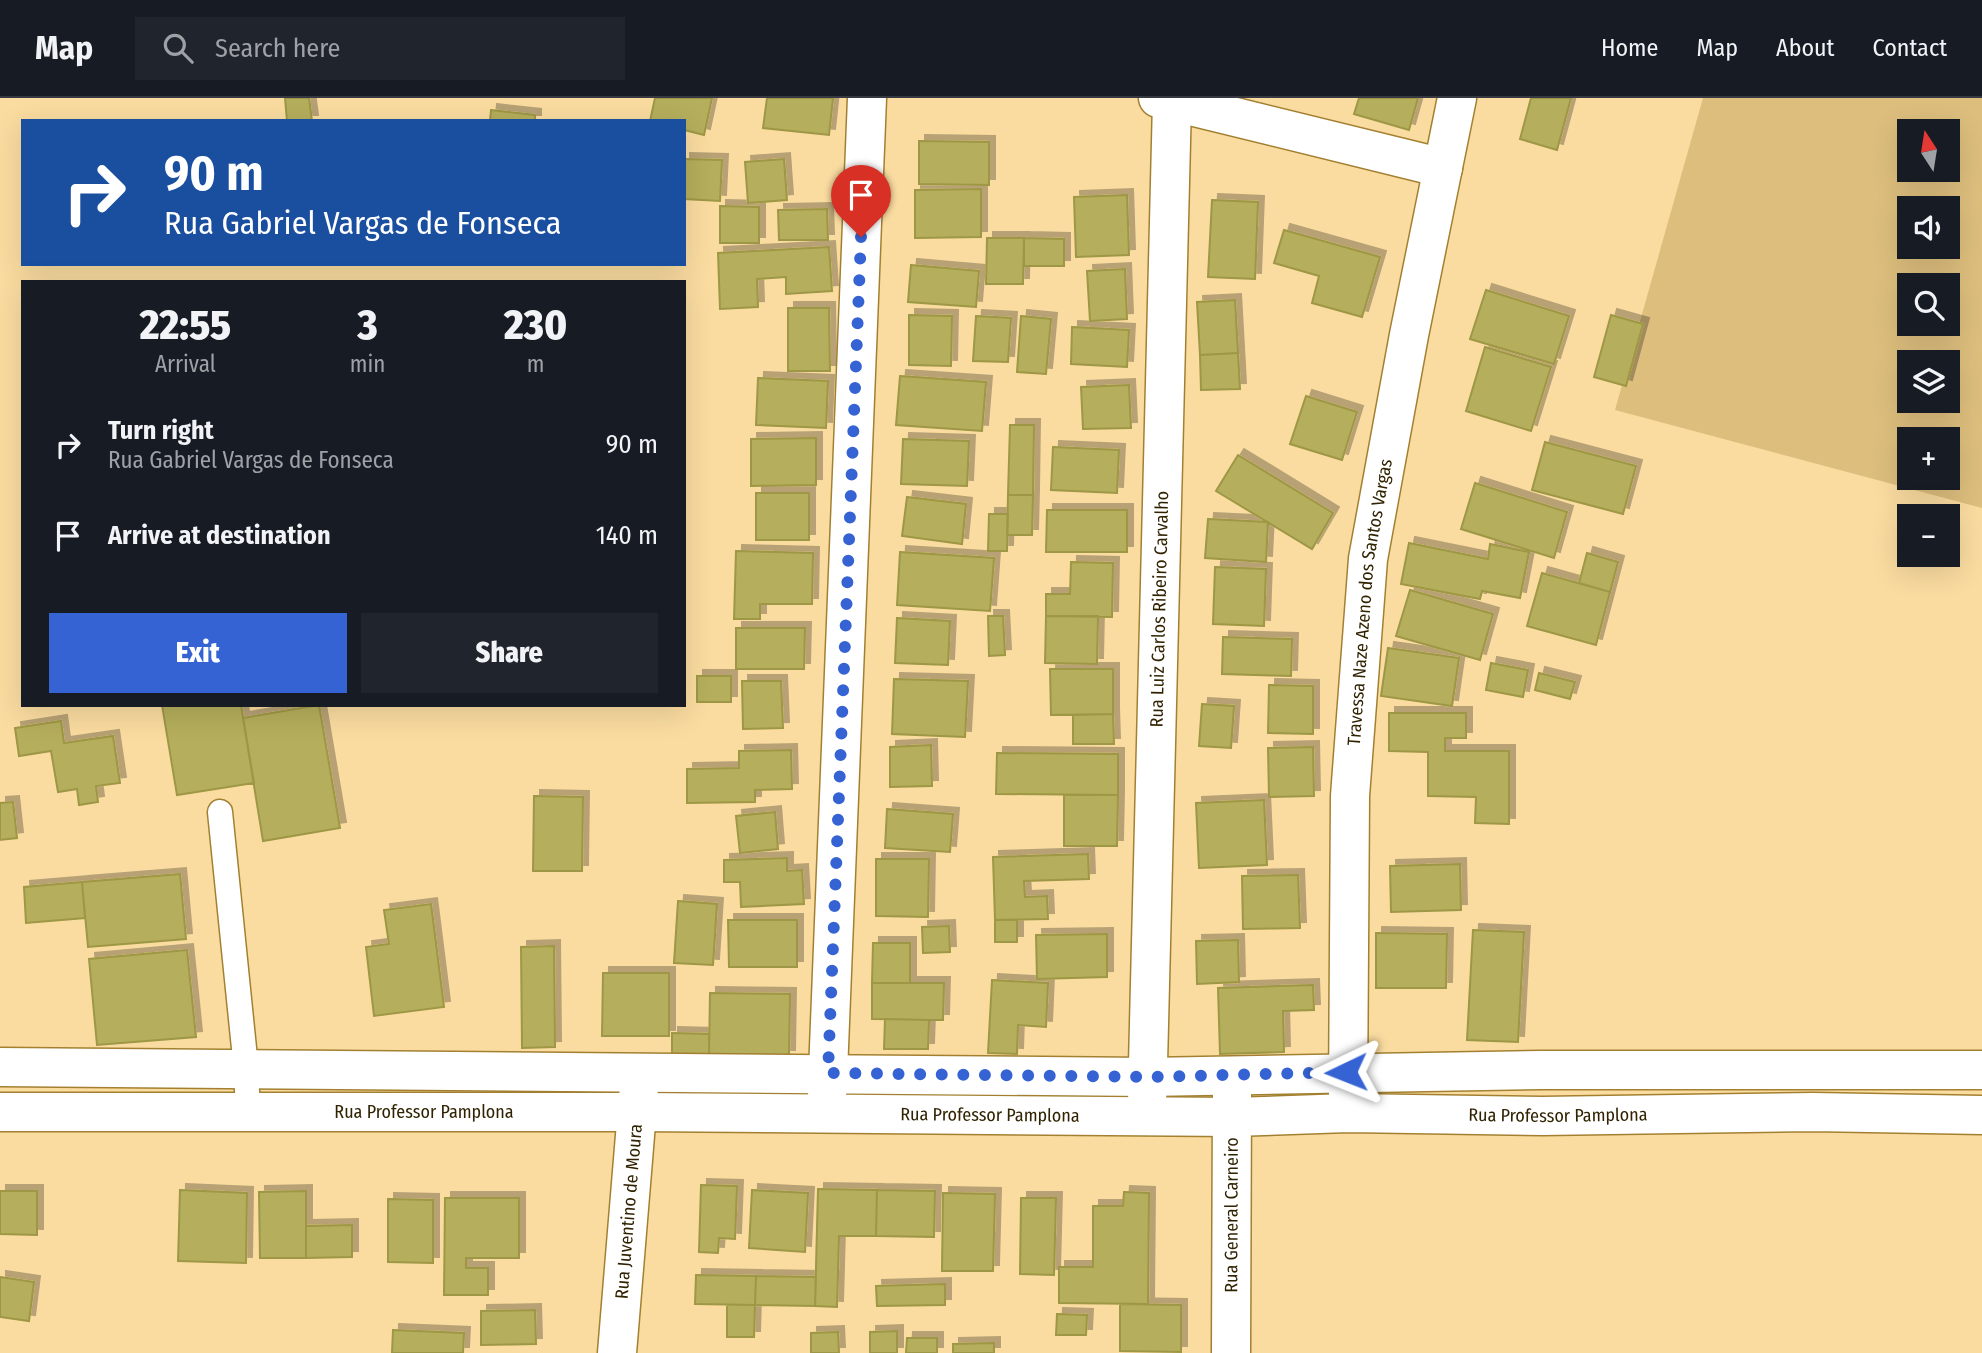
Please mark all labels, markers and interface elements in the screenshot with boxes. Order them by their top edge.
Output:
search box [135,17,625,80]
text: Map [35,28,93,68]
icon: search [159,29,197,67]
text: Search here [215,33,340,64]
text: Home [1601,34,1658,62]
text: Map [1696,34,1738,62]
text: About [1776,34,1834,62]
text: Contact [1872,34,1947,62]
north arrow [1897,119,1960,182]
map controls [1897,119,1960,567]
text: 90 m [164,144,264,203]
icon: right [49,147,140,238]
pin [831,165,891,237]
icon: arrive [842,176,880,214]
button: sound [1897,196,1960,259]
text: Rua Gabriel Vargas de Fonseca [164,204,562,242]
button: search [1897,273,1960,336]
text: 22:55 [140,300,231,350]
text: 3 [358,300,378,350]
text: 230 [504,300,567,350]
text: Arrival [155,350,216,378]
text: min [350,350,385,378]
text: m [527,350,545,378]
button: layers [1897,350,1960,413]
text: Turn right [108,415,214,446]
icon: right [49,426,87,464]
button: + [1897,427,1960,490]
text: 90 m [606,429,658,460]
text: Rua Gabriel Vargas de Fonseca [108,446,394,474]
street label: Travessa Naze Azeno dos Santos Vargas [1343,457,1397,746]
street label: Rua Luiz Carlos Ribeiro Carvalho [1145,491,1173,728]
button: − [1897,504,1960,567]
icon: arrive [49,517,87,555]
text: Arrive at destination [108,520,331,551]
text: 140 m [596,520,658,551]
button: Exit [49,613,347,693]
button: Share [361,613,658,693]
position arrow [1309,1035,1383,1109]
street label: Rua Professor Pamplona [334,1101,514,1123]
street label: Rua Professor Pamplona [900,1103,1080,1127]
street label: Rua Professor Pamplona [1468,1103,1648,1127]
street label: Rua Juventino de Moura [611,1123,647,1300]
street label: Rua General Carneiro [1220,1137,1243,1293]

